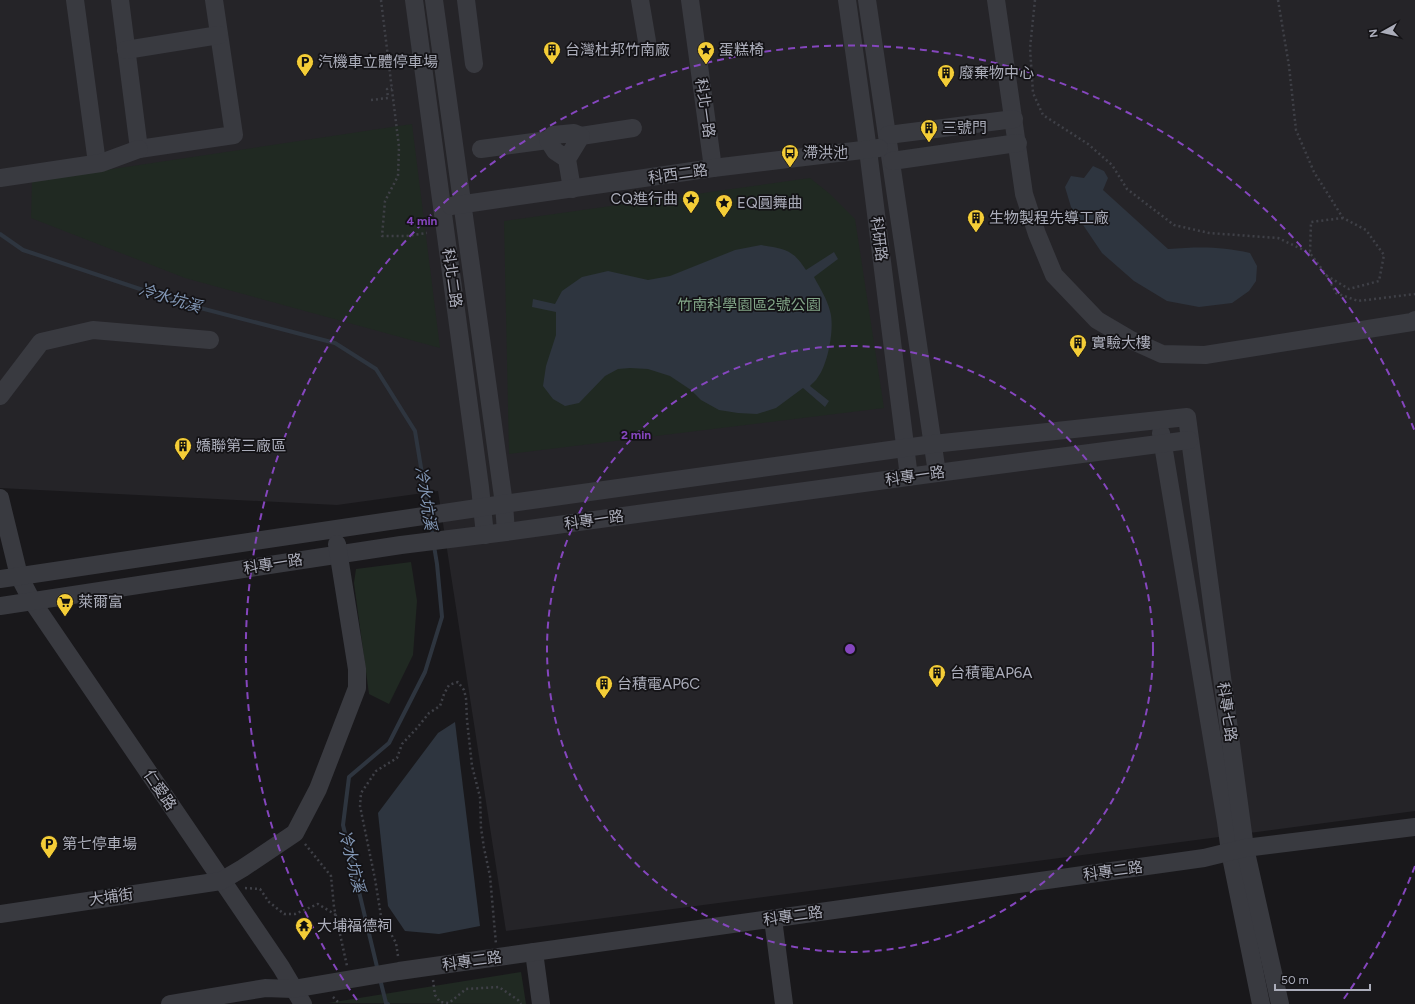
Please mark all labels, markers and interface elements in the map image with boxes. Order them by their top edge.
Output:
north arrow [1363,12,1403,52]
text: N [1367,28,1381,38]
building icon: 台灣杜邦竹南廠 [542,40,562,65]
place icon: 蛋糕椅 [696,40,716,65]
place label: 台灣杜邦竹南廠 [565,41,670,59]
place label: 蛋糕椅 [719,41,764,59]
parking icon: 汽機車立體停車場 [295,52,315,77]
place label: 汽機車立體停車場 [318,53,438,71]
building icon: 廢棄物中心 [936,63,956,88]
place label: 廢棄物中心 [959,64,1034,82]
street label: 科北一路 [692,77,718,139]
building icon: 三號門 [919,118,939,143]
place label: 三號門 [942,119,987,137]
bus stop icon: 滯洪池 [780,143,800,168]
place label: 滯洪池 [803,144,848,162]
street label: 科西二路 [647,161,709,187]
place icon: CQ進行曲 [681,189,701,214]
place label: CQ進行曲 [610,190,678,208]
place icon: EQ圓舞曲 [714,193,734,218]
place label: EQ圓舞曲 [737,194,803,212]
building icon: 生物製程先導工廠 [966,208,986,233]
place label: 生物製程先導工廠 [989,209,1109,227]
text: 4 min [407,214,438,228]
street label: 科研路 [867,216,891,262]
street label: 科北二路 [439,247,465,309]
water label: 冷水坑溪 [137,280,205,317]
park label: 竹南科學園區2號公園 [677,296,821,314]
building icon: 實驗大樓 [1068,333,1088,358]
place label: 實驗大樓 [1091,334,1151,352]
text: 2 min [621,428,651,442]
building icon: 嬌聯第三廠區 [173,436,193,461]
place label: 嬌聯第三廠區 [196,437,286,455]
street label: 科專一路 [884,463,946,489]
water label: 冷水坑溪 [412,465,441,533]
street label: 科專一路 [563,507,625,533]
street label: 科專一路 [242,550,304,578]
supermarket icon: 萊爾富 [55,592,75,617]
place label: 萊爾富 [78,593,123,611]
centre of rings [843,642,857,656]
building icon: 台積電AP6A [927,663,947,688]
place label: 台積電AP6A [950,664,1033,682]
building icon: 台積電AP6C [594,674,614,699]
place label: 台積電AP6C [617,675,700,693]
street label: 科專七路 [1214,681,1240,743]
street label: 仁愛路 [140,766,180,814]
water label: 冷水坑溪 [335,828,369,896]
parking icon: 第七停車場 [39,834,59,859]
place label: 第七停車場 [62,835,137,853]
street label: 科專二路 [1082,858,1144,884]
street label: 大埔街 [87,885,135,909]
street label: 科專二路 [762,903,824,929]
temple icon: 大埔福德祠 [294,916,314,941]
place label: 大埔福德祠 [317,917,392,935]
street label: 科專二路 [441,948,503,974]
scale bar [1275,966,1370,992]
text: 50 m [1281,973,1309,987]

